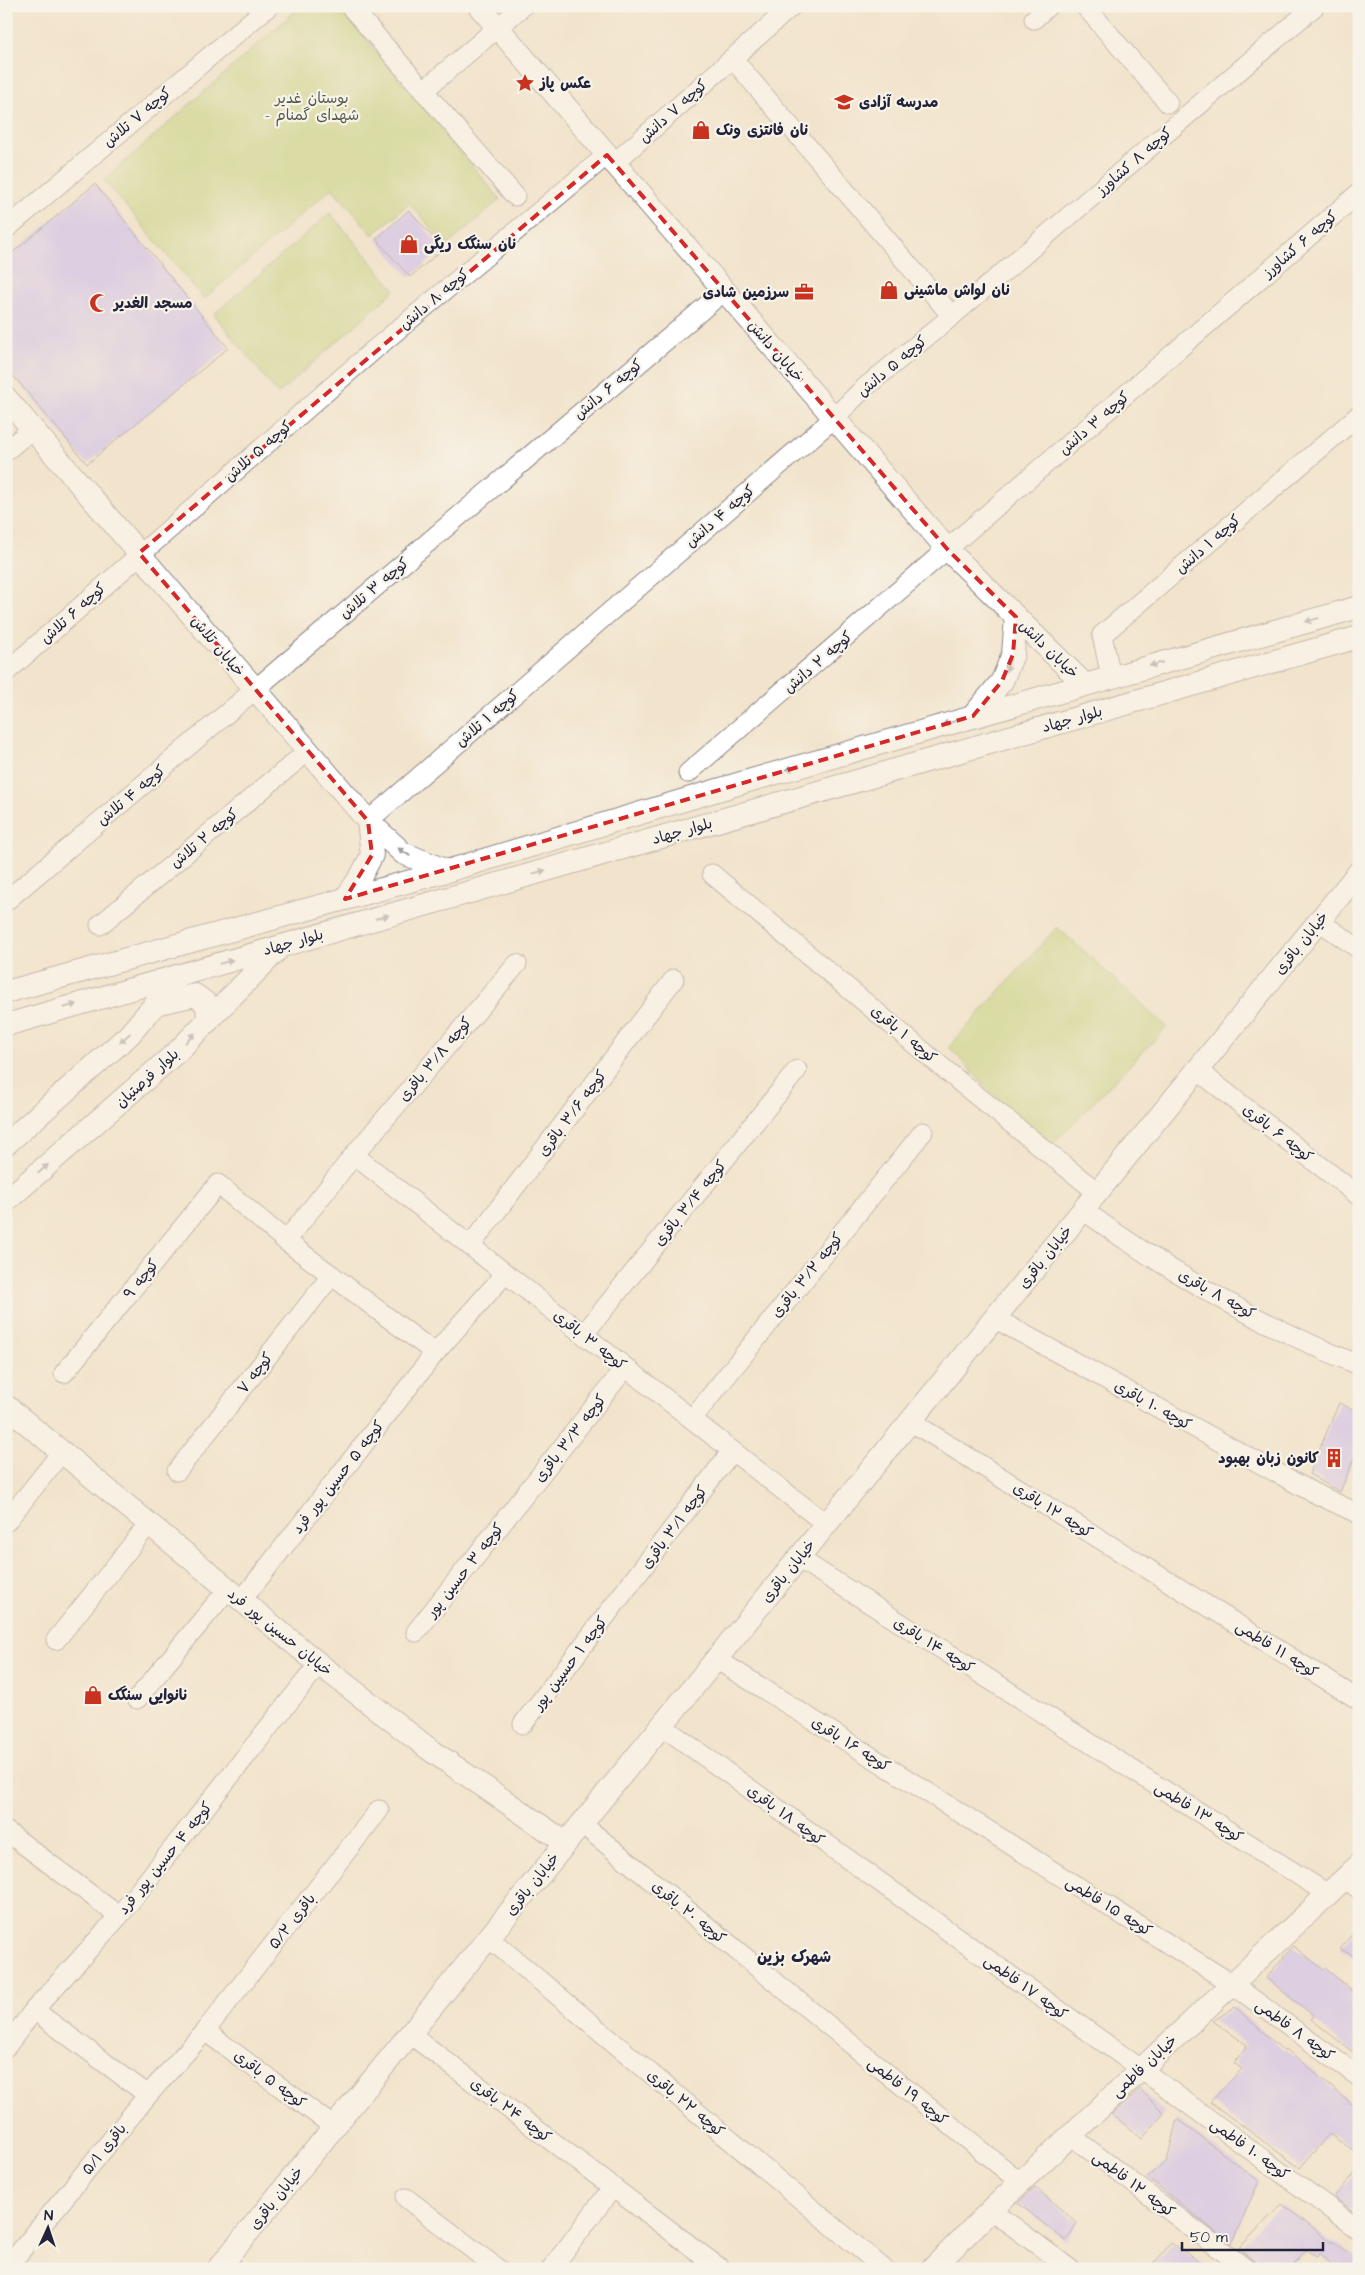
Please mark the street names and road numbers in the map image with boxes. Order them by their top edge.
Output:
street label: کوچه ۷ دانش [634,75,712,148]
street label: کوچه ۷ تلاش [99,82,176,152]
street label: کوچه ۸ کشاورز [1091,123,1177,201]
street label: کوچه ۶ کشاورز [1258,206,1342,283]
street label: کوچه ۸ دانش [395,264,474,335]
street label: خیابان دانش [743,316,808,387]
street label: کوچه ۵ دانش [853,331,932,402]
street label: کوچه ۶ دانش [569,354,647,425]
street label: کوچه ۳ دانش [1054,387,1134,460]
street label: کوچه ۵ تلاش [220,416,297,487]
street label: کوچه ۴ دانش [681,480,760,553]
street label: کوچه ۱ دانش [1171,510,1246,579]
street label: کوچه ۳ تلاش [335,553,414,624]
street label: کوچه ۶ تلاش [36,578,111,649]
street label: خیابان تلاش [186,611,249,681]
street label: خیابان دانش [1014,616,1083,683]
street label: کوچه ۲ دانش [779,626,857,698]
street label: کوچه ۱ تلاش [451,685,524,752]
street label: بلوار جهاد [1039,701,1105,738]
street label: کوچه ۴ تلاش [92,760,170,831]
street label: کوچه ۲ تلاش [166,804,243,873]
street label: بلوار جهاد [649,813,715,850]
street label: خیابان باقری [1270,907,1333,979]
street label: بلوار جهاد [260,924,326,961]
street label: کوچه ۱ باقری [866,1001,941,1068]
street label: کوچه ۳/۸ باقری [394,1013,477,1106]
street label: بلوار فرصتیان [111,1044,184,1113]
street label: کوچه ۳/۶ باقری [533,1066,612,1161]
street label: کوچه ۶ باقری [1238,1099,1317,1168]
street label: کوچه ۳/۴ باقری [649,1156,732,1251]
street label: خیابان باقری [1014,1221,1077,1293]
street label: کوچه ۳/۲ باقری [766,1228,848,1322]
street label: کوچه ۹ [119,1255,164,1304]
street label: کوچه ۸ باقری [1174,1265,1259,1324]
street label: کوچه ۳ باقری [549,1305,630,1375]
street label: کوچه ۷ [233,1348,278,1398]
street label: کوچه ۱۰ باقری [1110,1376,1195,1435]
street label: کوچه ۳/۳ باقری [529,1390,611,1487]
street label: کوچه ۵ حسین پور فرد [287,1416,389,1538]
street label: کوچه ۱۲ باقری [1009,1478,1097,1543]
street label: کوچه ۳/۱ باقری [636,1481,713,1573]
street label: کوچه ۳ حسین پور [421,1519,509,1623]
street label: خیابان باقری [757,1535,820,1607]
street label: خیابان حسین پور فرد [223,1584,336,1681]
street label: کوچه ۱ حسیین پور [527,1612,613,1715]
street label: کوچه ۱۴ باقری [889,1612,978,1679]
street label: کوچه ۱۱ فاطمی [1232,1616,1322,1683]
street label: کوچه ۱۶ باقری [807,1712,894,1777]
street label: کوچه ۱۳ فاطمی [1151,1777,1247,1848]
street label: کوچه ۱۸ باقری [743,1780,829,1851]
street label: کوچه ۴ حسین پور فرد [113,1797,217,1919]
street label: خیابان باقری [501,1848,564,1920]
street label: کوچه ۱۵ فاطمی [1061,1871,1156,1941]
street label: کوچه ۲۰ باقری [647,1876,730,1949]
street label: باقری ۵/۲ [264,1889,321,1954]
street label: کوچه ۱۷ فاطمی [980,1950,1072,2025]
street label: کوچه ۸ فاطمی [1251,1995,1338,2066]
street label: خیابان فاطمی [1107,2030,1182,2102]
street label: کوچه ۵ باقری [229,2045,310,2113]
street label: کوچه ۱۹ فاطمی [863,2053,952,2130]
street label: کوچه ۲۲ باقری [642,2065,729,2142]
street label: کوچه ۲۴ باقری [466,2073,555,2148]
street label: کوچه ۱۰ فاطمی [1206,2114,1293,2185]
street label: باقری ۵/۱ [77,2119,132,2180]
street label: کوچه ۱۲ فاطمی [1088,2147,1179,2222]
street label: خیابان باقری [245,2162,308,2234]

